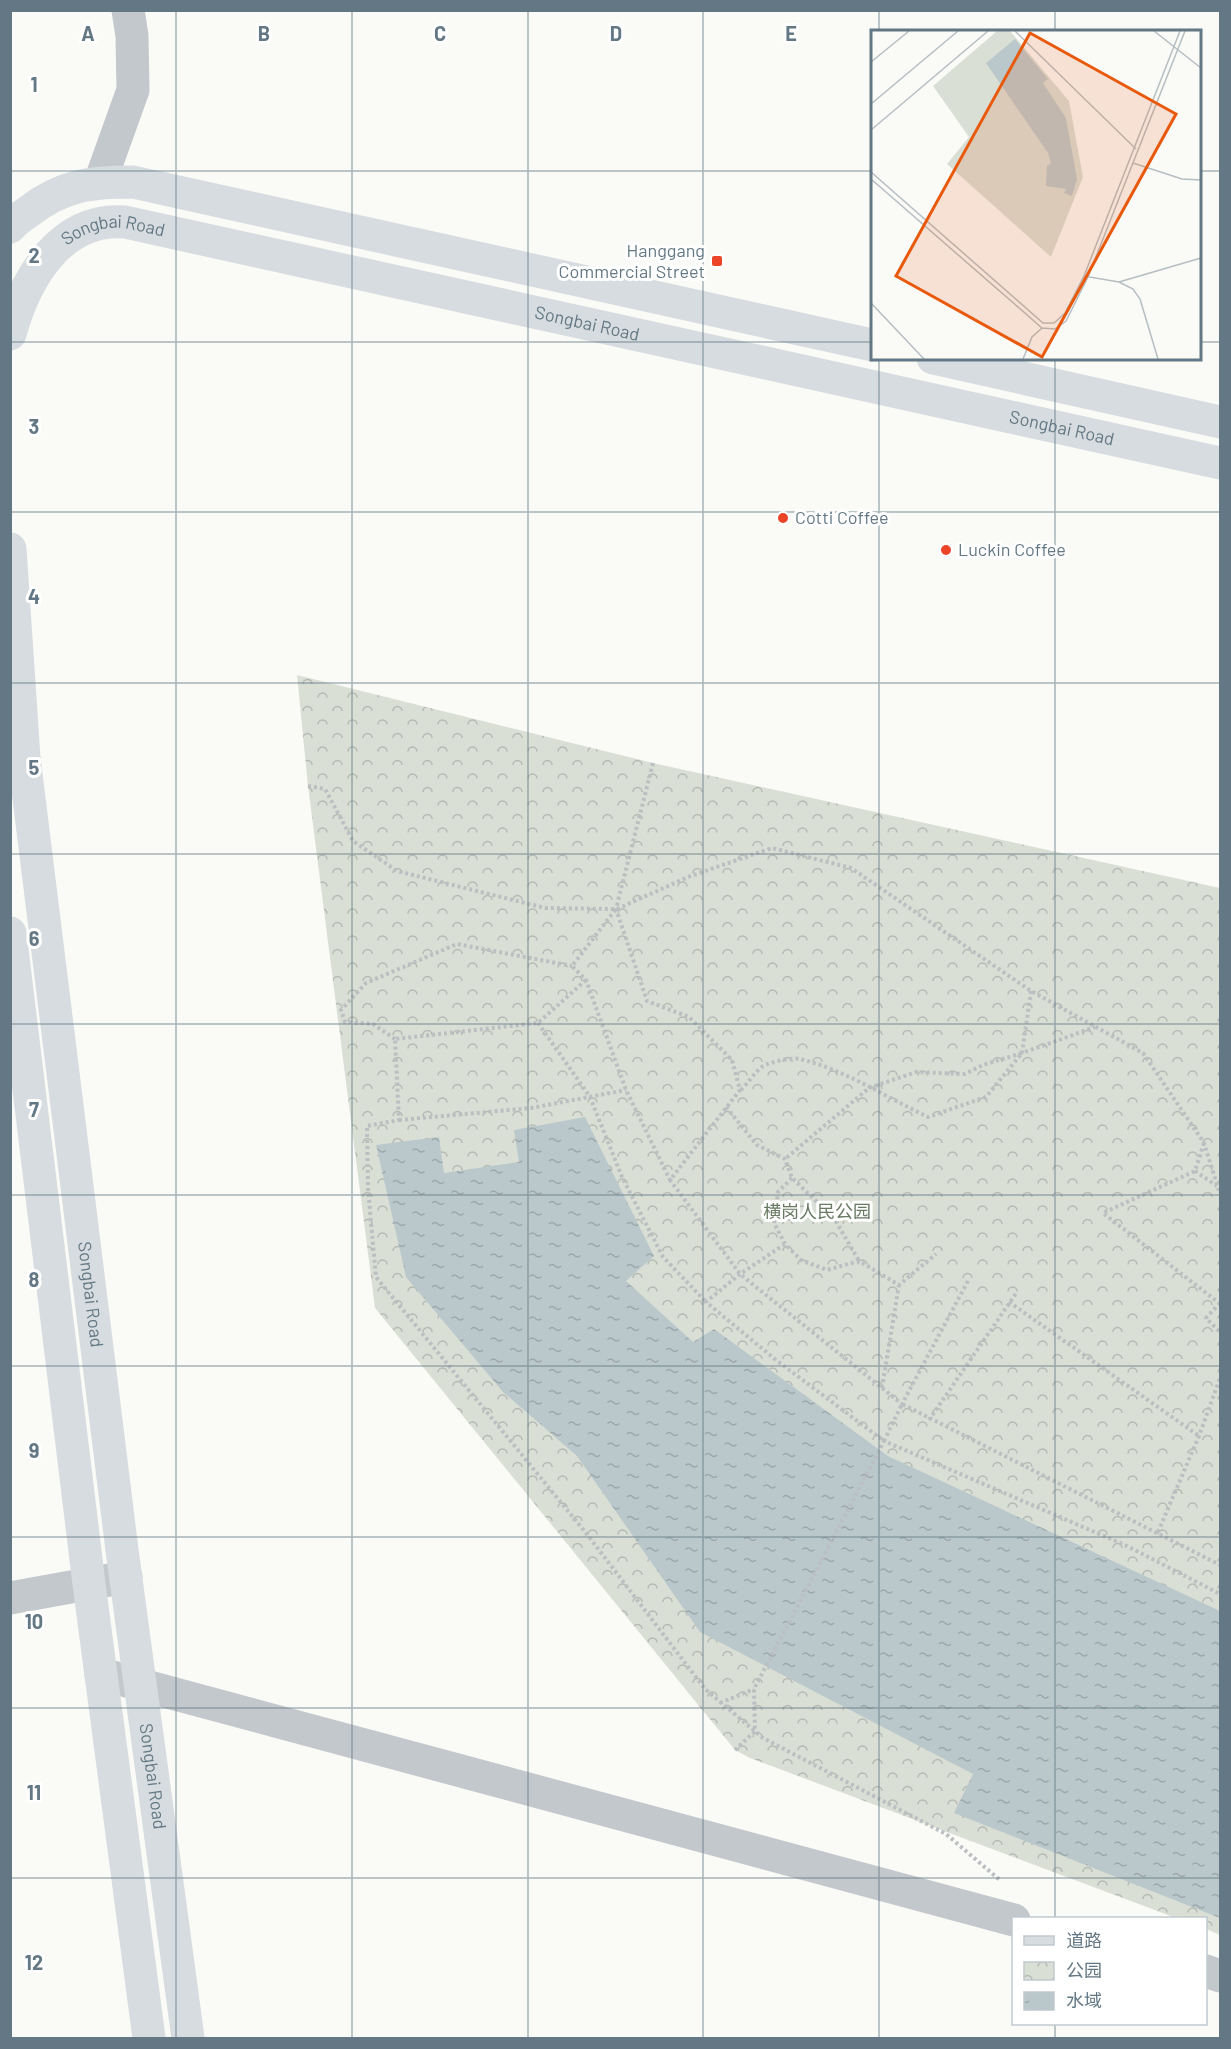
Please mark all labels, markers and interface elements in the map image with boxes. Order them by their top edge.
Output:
text: A [81,21,95,45]
text: B [258,21,270,45]
text: C [434,21,446,45]
text: D [610,21,622,45]
text: E [785,21,797,45]
inset map [871,30,1201,360]
text: 1 [30,72,38,96]
street label: Songbai Road [56,210,167,249]
place label: Hanggang Commercial Street [559,239,705,282]
text: 2 [28,243,40,267]
marker: Hanggang Commercial Street [710,254,724,268]
street label: Songbai Road [533,301,642,345]
street label: Songbai Road [1008,405,1116,449]
text: 3 [29,414,39,438]
place label: Cotti Coffee [795,506,889,528]
marker: Cotti Coffee [776,511,790,525]
place label: Luckin Coffee [958,538,1066,560]
marker: Luckin Coffee [939,543,953,557]
text: 4 [28,584,40,608]
text: 5 [29,755,40,779]
text: 6 [29,926,40,950]
text: 7 [29,1097,39,1121]
park label: 横岗人民公园 [763,1200,871,1222]
street label: Songbai Road [74,1240,109,1349]
text: 8 [29,1267,40,1291]
text: 9 [29,1438,39,1462]
text: 10 [25,1609,43,1633]
street label: Songbai Road [136,1722,172,1831]
text: 11 [27,1780,41,1804]
legend [1012,1917,1207,2025]
text: 道路 [1066,1929,1102,1951]
text: 12 [25,1950,43,1974]
text: 公园 [1066,1959,1102,1981]
text: 水域 [1066,1989,1102,2011]

